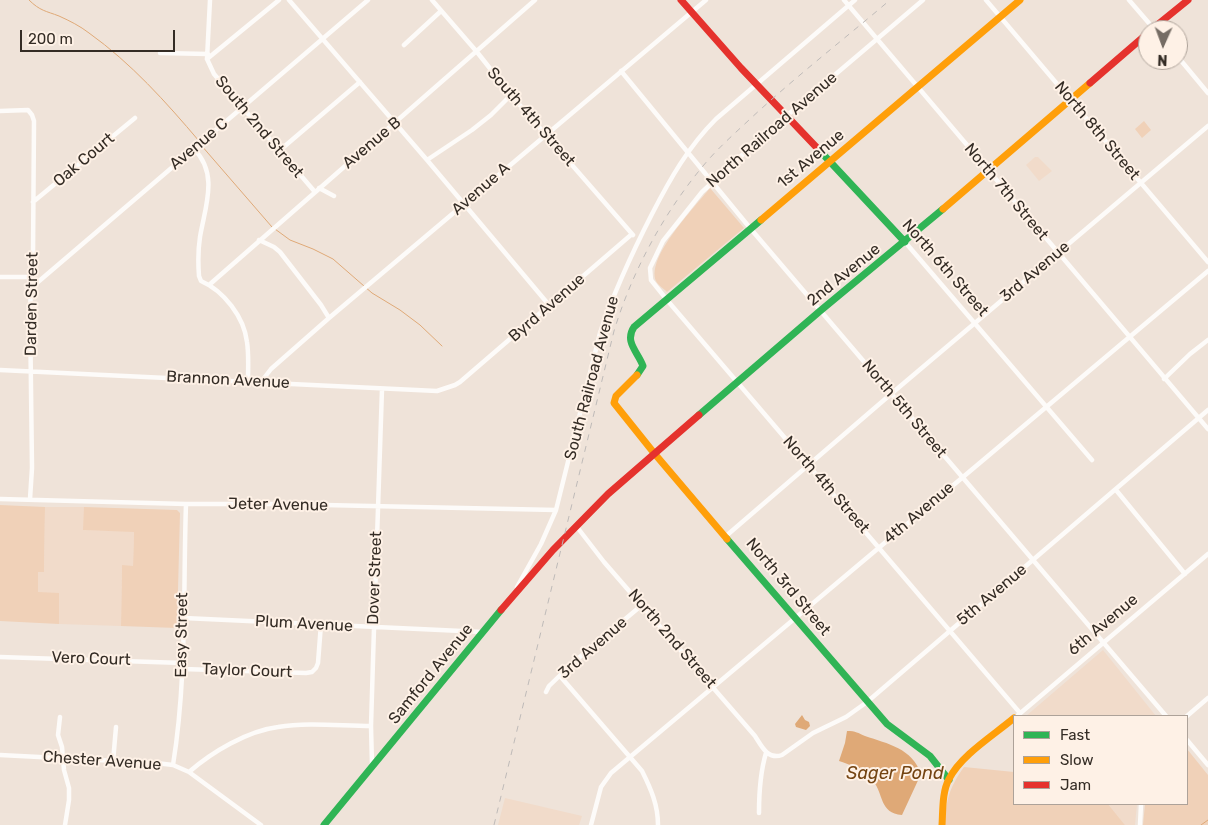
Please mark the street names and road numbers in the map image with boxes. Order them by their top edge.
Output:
street label: South 4th Street [483,64,579,170]
street label: North Railroad Avenue [703,68,841,192]
street label: South 2nd Street [211,72,307,182]
street label: North 8th Street [1050,78,1144,184]
street label: Avenue B [339,113,405,173]
street label: Avenue C [166,114,232,174]
street label: 1st Avenue [774,126,848,192]
street label: Oak Court [50,129,118,191]
street label: North 7th Street [960,140,1052,244]
street label: Avenue A [448,159,514,219]
street label: North 6th Street [898,216,992,320]
street label: 3rd Avenue [996,237,1074,307]
street label: 2nd Avenue [804,240,884,310]
street label: Darden Street [21,252,43,356]
street label: Byrd Avenue [505,270,589,346]
street label: South Railroad Avenue [561,294,623,462]
street label: North 5th Street [857,356,951,462]
street label: Brannon Avenue [166,367,290,393]
street label: North 4th Street [779,433,873,537]
street label: 4th Avenue [880,478,958,548]
street label: Jeter Avenue [228,495,328,515]
street label: Dover Street [364,531,386,625]
street label: North 3rd Street [742,534,834,640]
street label: 5th Avenue [953,560,1031,630]
street label: North 2nd Street [624,585,720,693]
street label: 6th Avenue [1064,590,1142,660]
street label: Easy Street [172,592,192,678]
street label: Plum Avenue [255,612,353,636]
street label: 3rd Avenue [555,613,631,683]
street label: Samford Avenue [385,620,477,728]
street label: Vero Court [51,648,131,670]
street label: Taylor Court [202,660,292,682]
street label: Chester Avenue [42,747,162,775]

